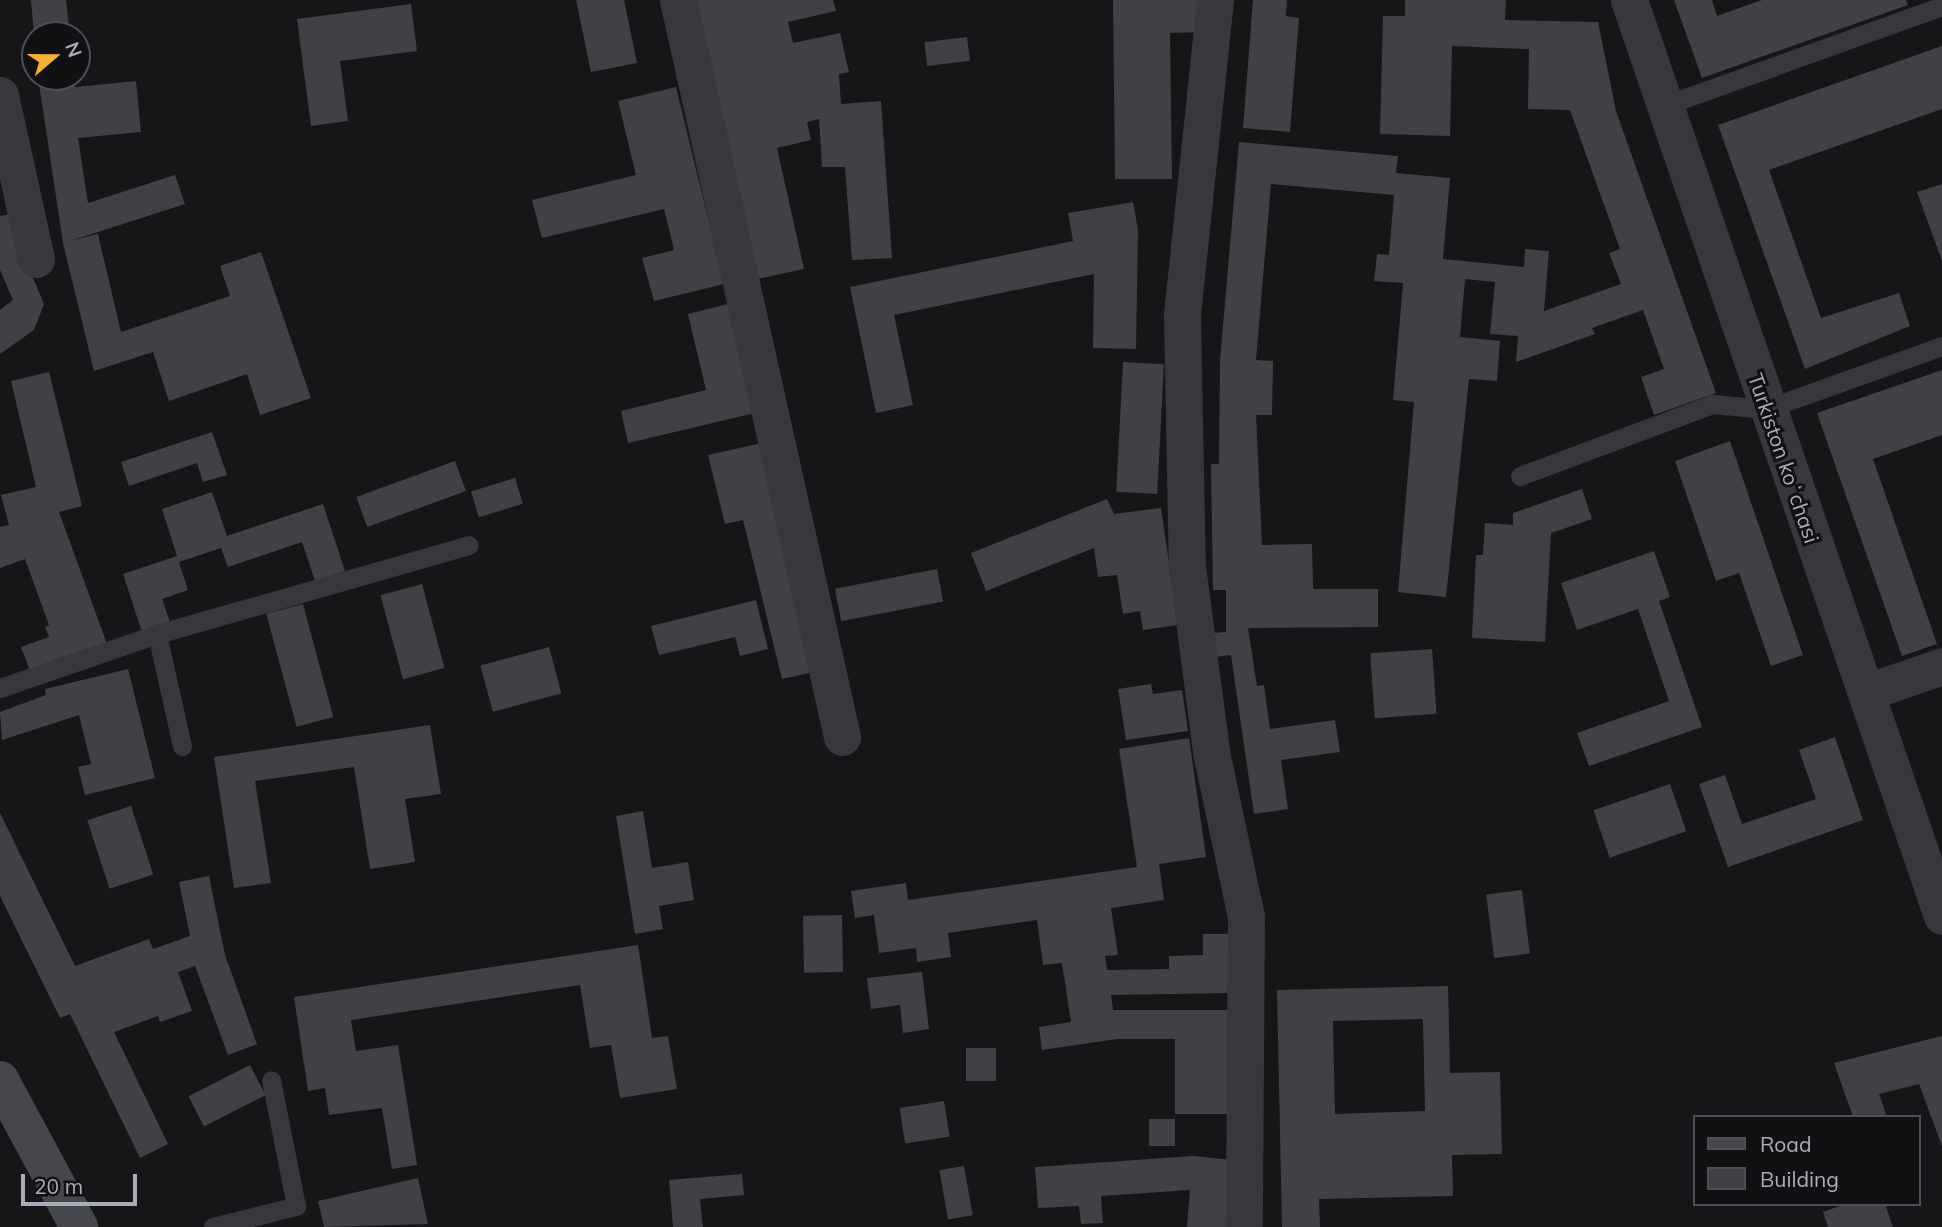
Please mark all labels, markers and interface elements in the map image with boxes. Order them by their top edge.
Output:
north arrow [21,21,91,91]
text: N [60,39,88,60]
street label: Turkiston koʻchasi [1743,370,1825,546]
legend [1694,1115,1921,1206]
text: Road [1760,1131,1811,1157]
scale bar [24,1160,140,1204]
text: Building [1760,1166,1839,1192]
text: 20 m [34,1173,83,1199]

